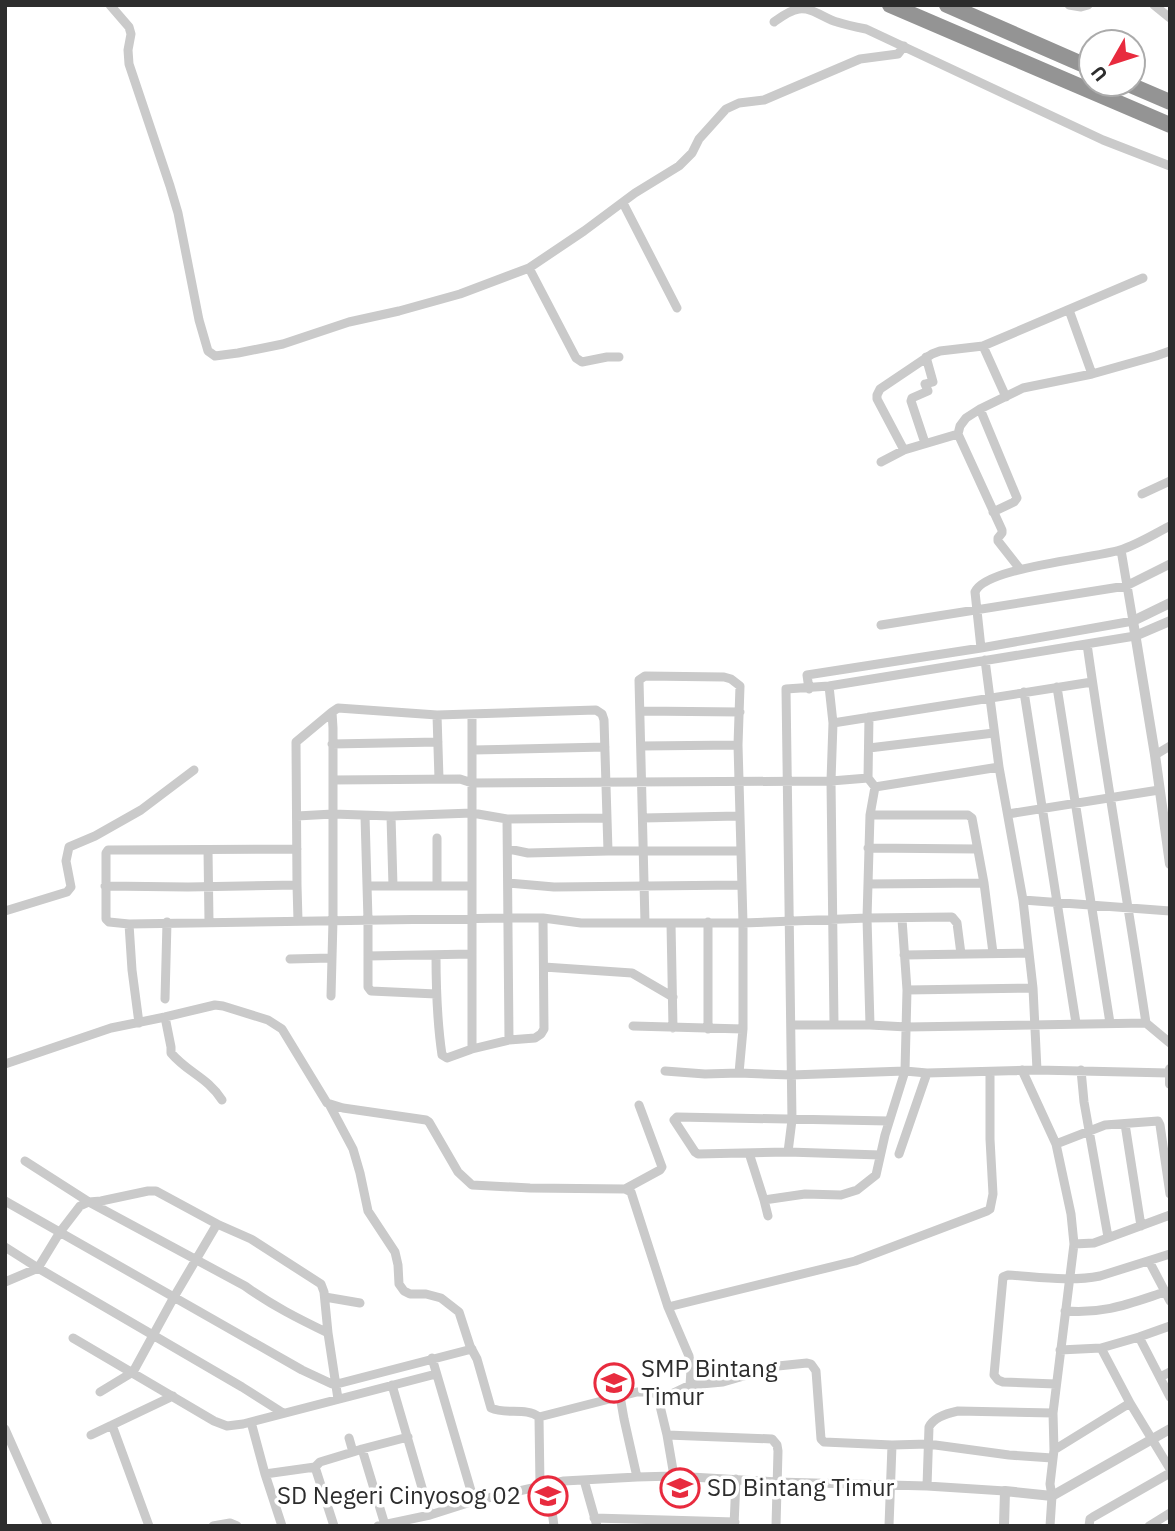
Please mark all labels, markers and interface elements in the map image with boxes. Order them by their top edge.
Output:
north arrow [1077,28,1147,98]
text: U [1085,61,1112,86]
place label: SMP Bintang Timur [641,1352,778,1412]
school or university icon: SMP Bintang Timur [593,1362,635,1404]
school or university icon: SD Bintang Timur [659,1467,701,1509]
place label: SD Bintang Timur [707,1471,895,1503]
school or university icon: SD Negeri Cinyosog 02 [527,1475,569,1517]
place label: SD Negeri Cinyosog 02 [277,1479,521,1511]

